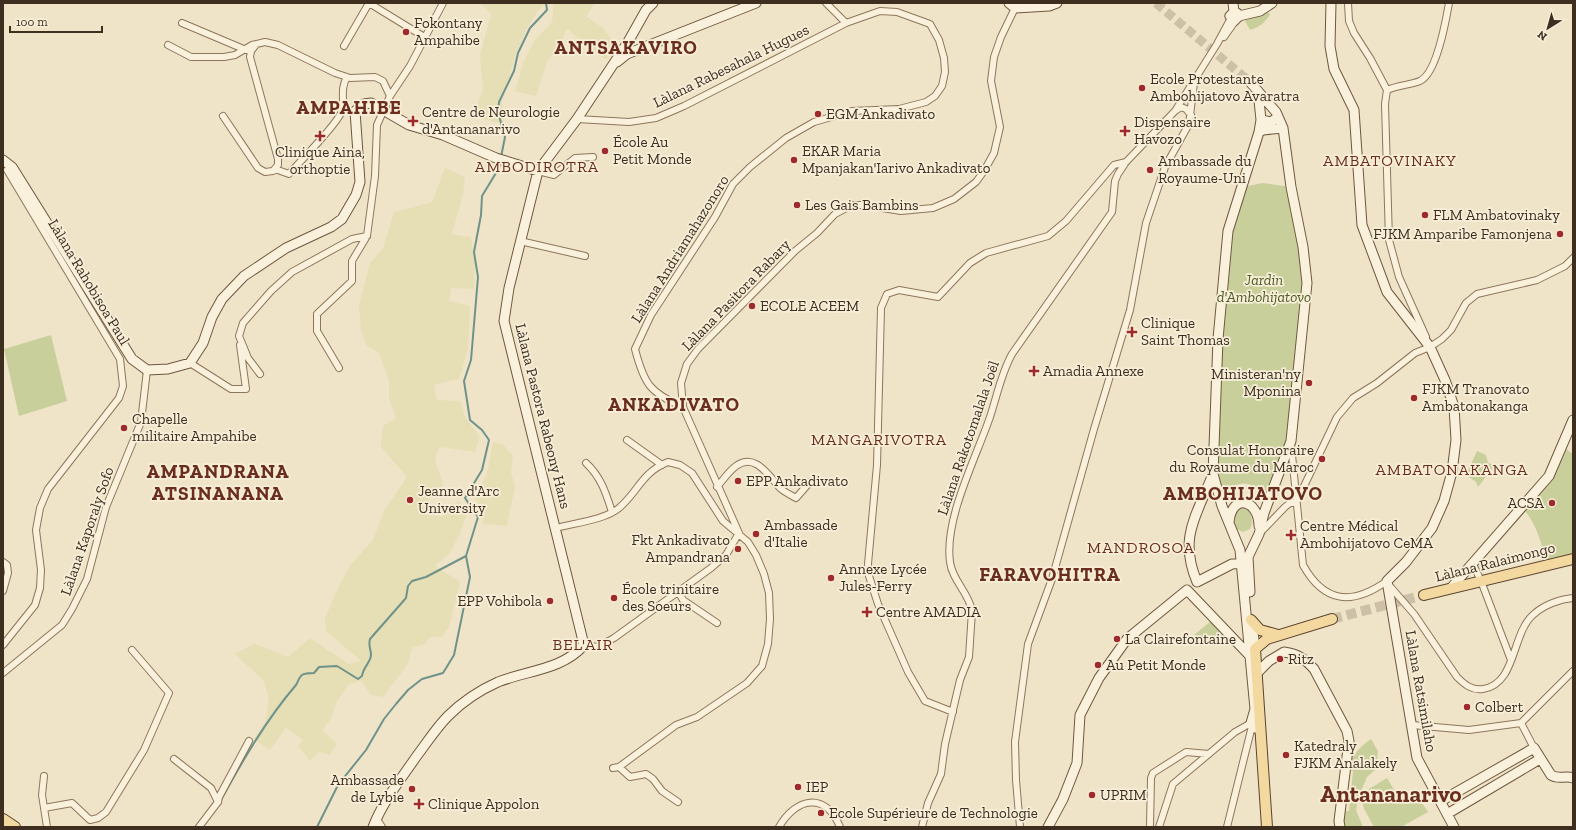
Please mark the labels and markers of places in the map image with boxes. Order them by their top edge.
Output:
place label: Fokontany Ampahibe [414,14,483,49]
marker: Fokontany Ampahibe [401,27,411,37]
place label: Ecole Protestante Ambohijatovo Avaratra [1150,70,1300,105]
marker: Ecole Protestante Ambohijatovo Avaratra [1137,83,1147,93]
place label: Centre de Neurologie d'Antananarivo [422,103,560,138]
place label: EGM Ankadivato [826,105,935,123]
marker: EGM Ankadivato [813,109,823,119]
place label: Dispensaire Havozo [1134,113,1211,148]
marker: Centre de Neurologie d'Antananarivo [407,115,419,127]
marker: Dispensaire Havozo [1119,125,1131,137]
marker: Clinique Aina, orthoptie [314,130,326,142]
place label: École Au Petit Monde [613,133,692,168]
place label: EKAR Maria Mpanjakan'Iarivo Ankadivato [802,142,991,177]
place label: Clinique Aina, orthoptie [275,143,365,178]
marker: École Au Petit Monde [600,146,610,156]
place label: Ambassade du Royaume-Uni [1158,152,1252,187]
marker: EKAR Maria Mpanjakan'Iarivo Ankadivato [789,155,799,165]
marker: Ambassade du Royaume-Uni [1145,165,1155,175]
place label: Les Gais Bambins [805,196,919,214]
marker: Les Gais Bambins [792,200,802,210]
place label: FLM Ambatovinaky [1433,206,1560,224]
marker: FLM Ambatovinaky [1420,210,1430,220]
place label: FJKM Amparibe Famonjena [1373,225,1552,243]
marker: FJKM Amparibe Famonjena [1555,229,1565,239]
place label: ECOLE ACEEM [760,297,859,315]
marker: ECOLE ACEEM [747,301,757,311]
place label: Clinique Saint Thomas [1141,314,1230,349]
marker: Clinique Saint Thomas [1126,326,1138,338]
place label: Amadia Annexe [1043,362,1144,380]
marker: Amadia Annexe [1028,365,1040,377]
place label: Ministeran'ny Mponina [1211,365,1301,400]
marker: Ministeran'ny Mponina [1304,378,1314,388]
place label: FJKM Tranovato Ambatonakanga [1422,380,1530,415]
marker: FJKM Tranovato Ambatonakanga [1409,393,1419,403]
place label: Chapelle militaire Ampahibe [132,410,256,445]
marker: Chapelle militaire Ampahibe [119,423,129,433]
place label: Consulat Honoraire du Royaume du Maroc [1169,441,1314,476]
marker: Consulat Honoraire du Royaume du Maroc [1317,454,1327,464]
place label: EPP Ankadivato [746,472,849,490]
marker: EPP Ankadivato [733,476,743,486]
place label: Jeanne d'Arc University [418,482,499,517]
place label: ACSA [1508,494,1544,512]
marker: Jeanne d'Arc University [405,495,415,505]
marker: ACSA [1547,498,1557,508]
place label: Ambassade d'Italie [764,516,838,551]
place label: Centre Médical Ambohijatovo CeMA [1300,517,1433,552]
marker: Ambassade d'Italie [751,529,761,539]
marker: Centre Médical Ambohijatovo CeMA [1285,529,1297,541]
place label: Fkt Ankadivato Ampandrana [632,531,730,566]
marker: Fkt Ankadivato Ampandrana [733,544,743,554]
place label: Annexe Lycée Jules-Ferry [839,560,927,595]
marker: Annexe Lycée Jules-Ferry [826,573,836,583]
place label: École trinitaire des Soeurs [622,580,719,615]
place label: EPP Vohibola [458,592,542,610]
marker: École trinitaire des Soeurs [609,593,619,603]
marker: EPP Vohibola [545,596,555,606]
place label: Centre AMADIA [876,603,981,621]
marker: Centre AMADIA [861,606,873,618]
place label: La Clairefontaine [1125,630,1236,648]
marker: La Clairefontaine [1112,634,1122,644]
place label: Ritz [1288,650,1314,668]
marker: Ritz [1275,654,1285,664]
place label: Au Petit Monde [1106,656,1206,674]
marker: Au Petit Monde [1093,660,1103,670]
place label: Colbert [1475,698,1524,716]
marker: Colbert [1462,702,1472,712]
place label: Katedraly FJKM Analakely [1294,737,1398,772]
marker: Katedraly FJKM Analakely [1281,750,1291,760]
place label: Ambassade de Lybie [330,771,404,806]
place label: IEP [806,778,829,796]
marker: IEP [793,782,803,792]
marker: Ambassade de Lybie [407,784,417,794]
place label: UPRIM [1100,786,1147,804]
marker: UPRIM [1087,790,1097,800]
place label: Clinique Appolon [428,795,540,813]
marker: Clinique Appolon [413,798,425,810]
place label: Ecole Supérieure de Technologie [829,804,1038,822]
marker: Ecole Supérieure de Technologie [816,808,826,818]

